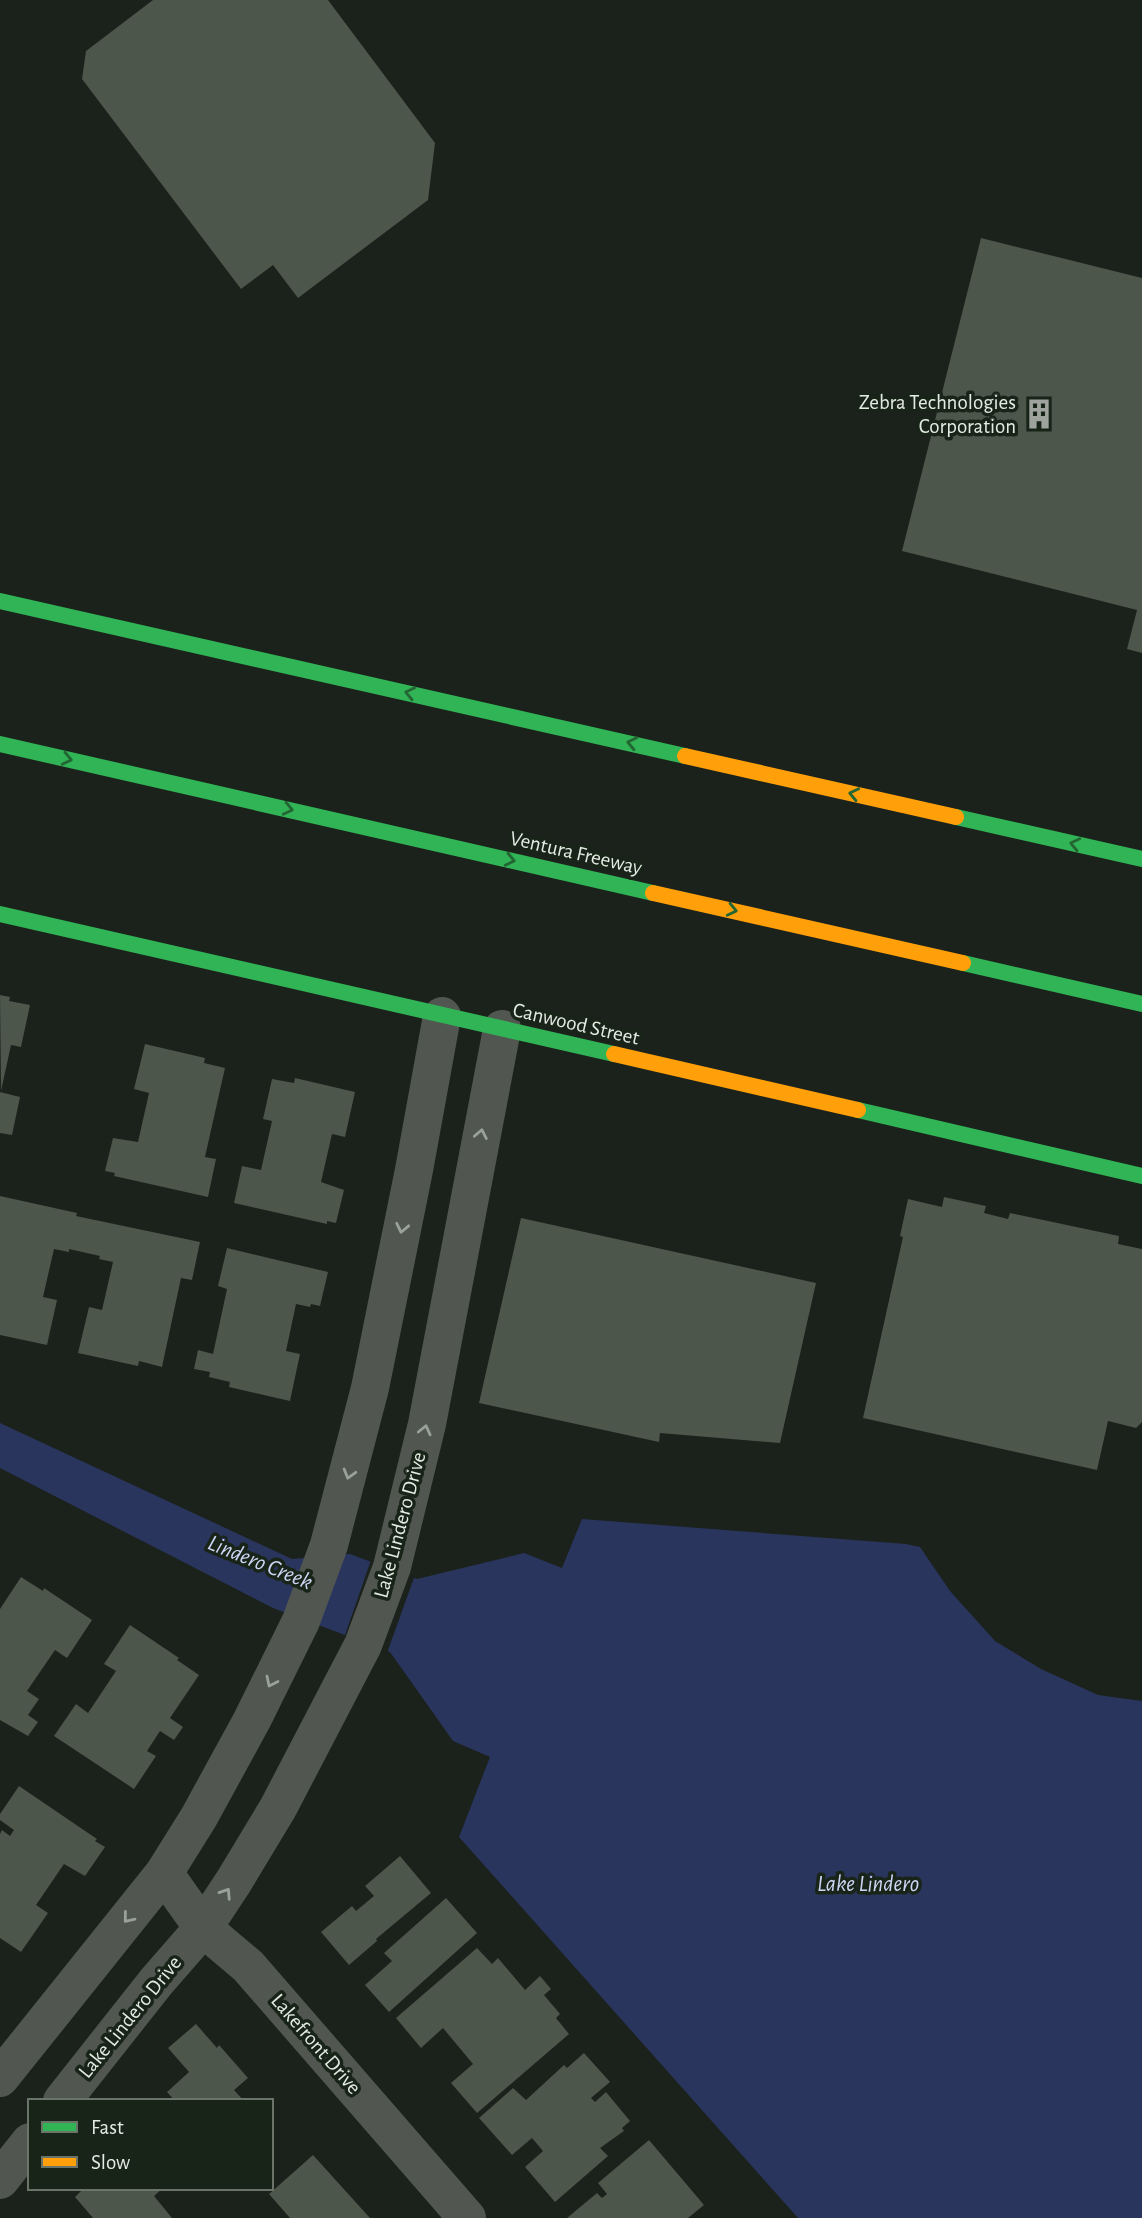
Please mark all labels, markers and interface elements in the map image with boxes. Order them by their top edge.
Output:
place label: Zebra Technologies Corporation [859,392,1016,437]
building icon: Zebra Technologies Corporation [1022,397,1056,431]
one-way arrow [404,687,416,701]
one-way arrow [626,737,638,752]
one-way arrow [60,750,72,765]
one-way arrow [848,787,860,802]
one-way arrow [282,801,294,815]
street label: Ventura Freeway [508,828,644,878]
one-way arrow [1069,837,1081,852]
one-way arrow [504,851,516,866]
one-way arrow [726,902,738,916]
street label: Canwood Street [511,999,642,1049]
one-way arrow [472,1128,487,1140]
one-way arrow [396,1222,411,1234]
one-way arrow [417,1424,431,1436]
street label: Lake Lindero Drive [370,1450,430,1600]
one-way arrow [343,1468,357,1480]
water label: Lindero Creek [204,1532,316,1595]
one-way arrow [265,1675,279,1687]
water label: Lake Lindero [817,1873,919,1896]
one-way arrow [218,1888,231,1901]
one-way arrow [124,1911,137,1923]
street label: Lake Lindero Drive [75,1952,185,2082]
street label: Lakefront Drive [267,1990,365,2098]
legend [28,2099,273,2190]
text: Fast [91,2117,124,2138]
text: Slow [91,2152,130,2173]

